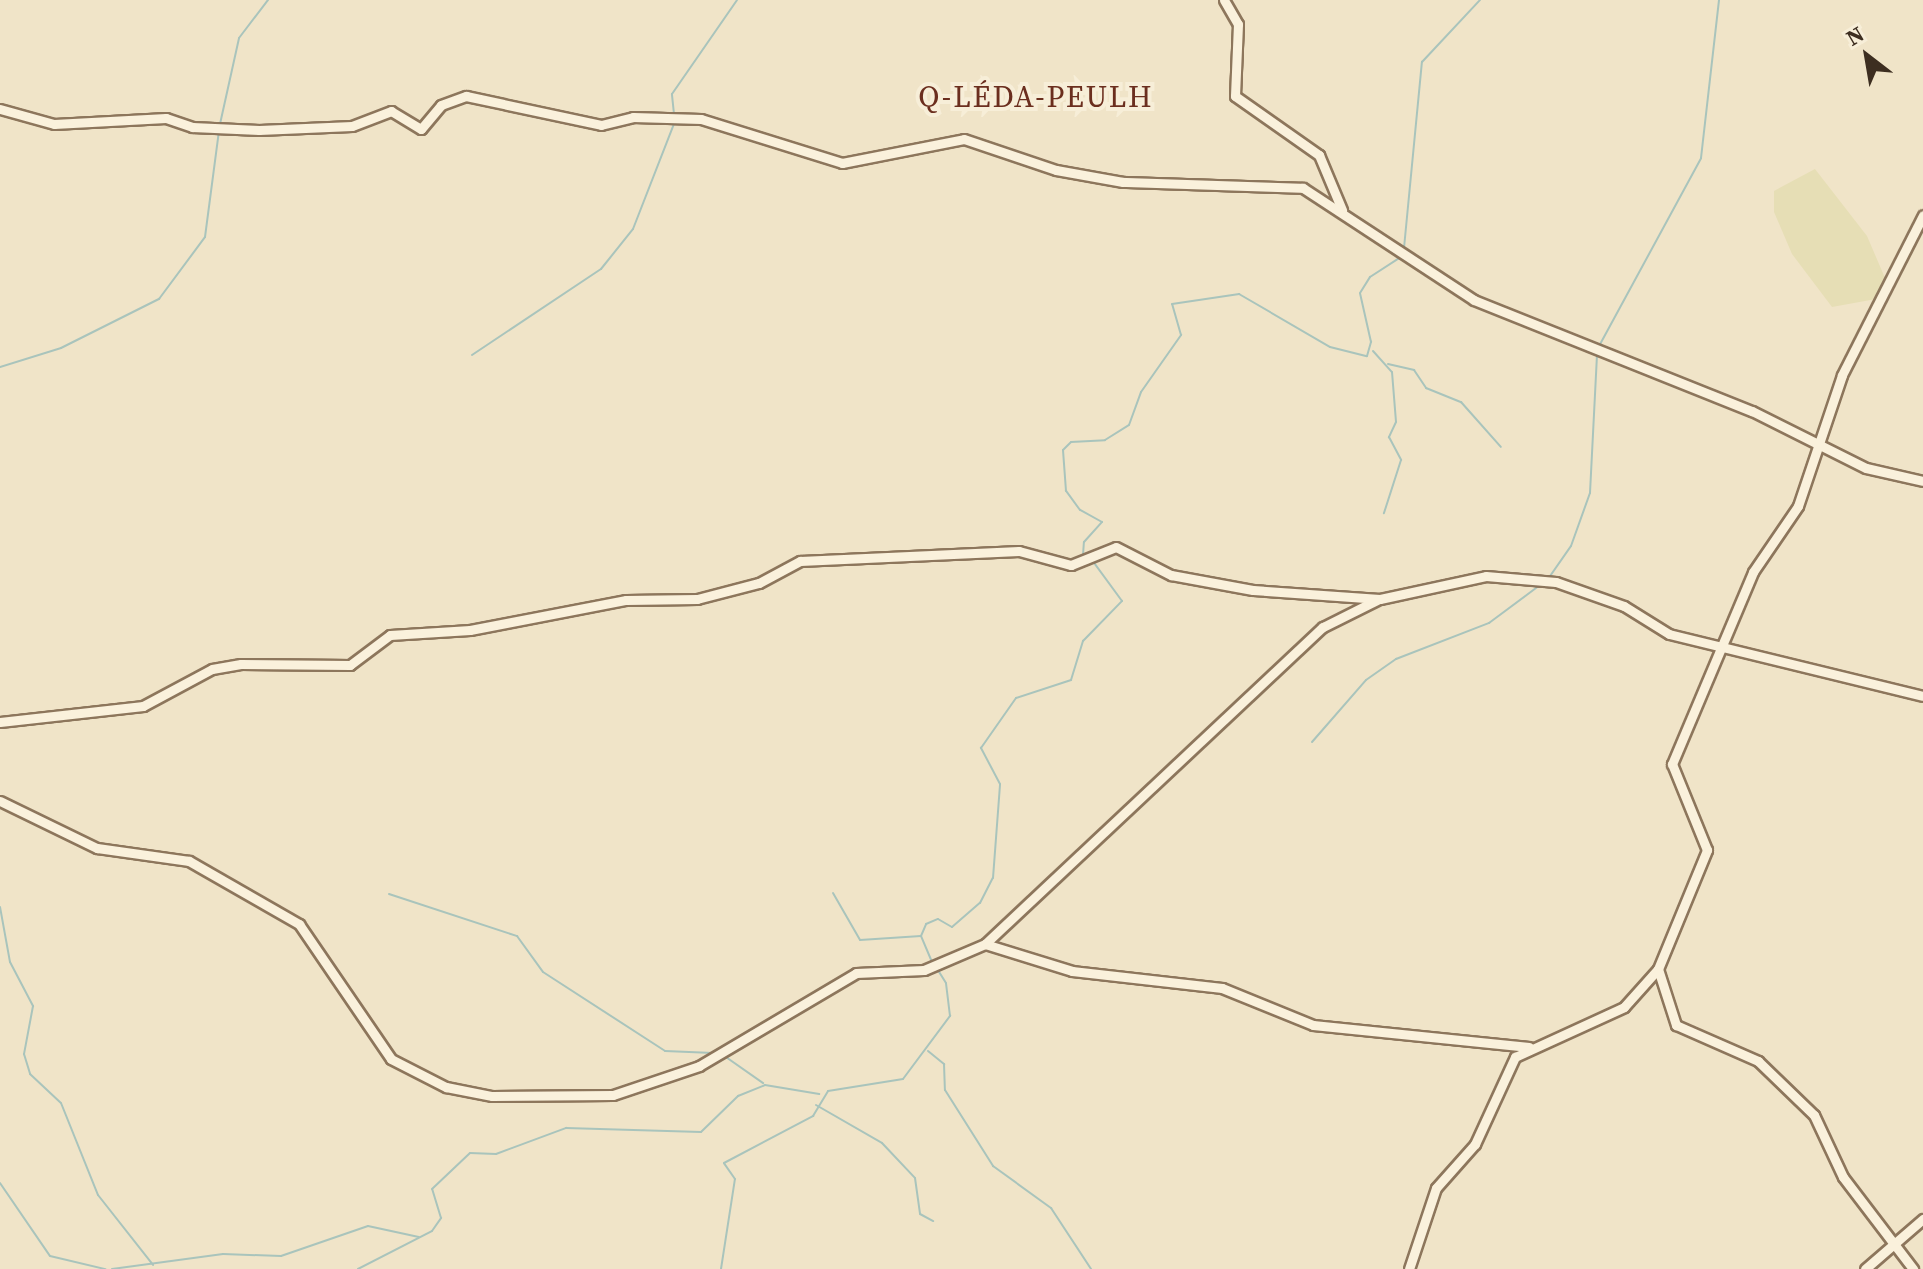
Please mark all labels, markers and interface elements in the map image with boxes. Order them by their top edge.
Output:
north arrow [1827,16,1907,96]
text: N [1840,18,1869,52]
district label: Q-LÉDA-PEULH [918,79,1154,115]

